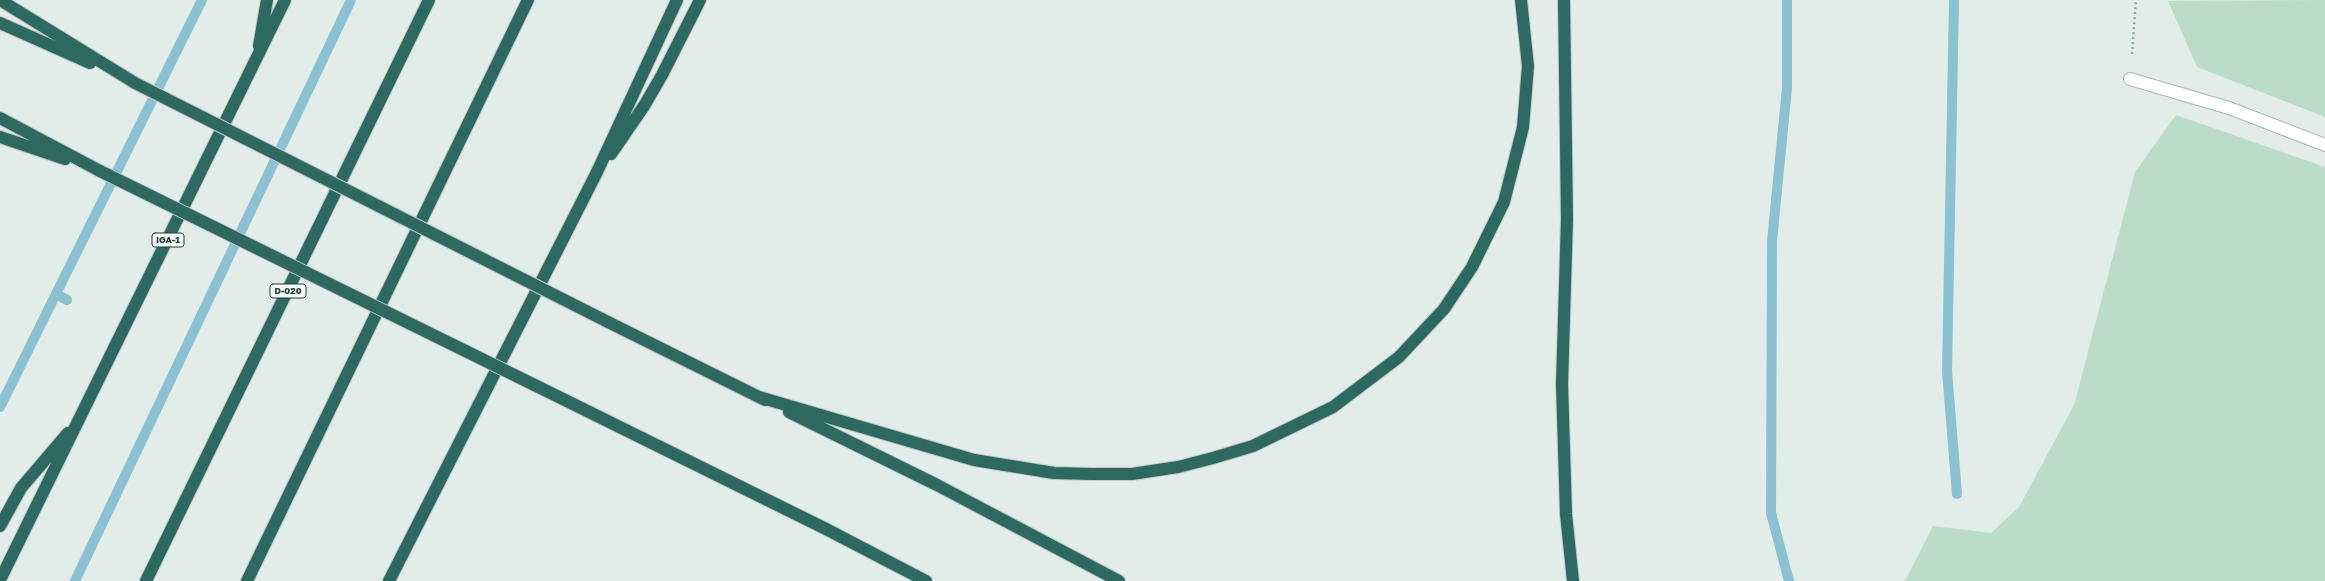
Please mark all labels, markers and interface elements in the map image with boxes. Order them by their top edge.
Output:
road number: IGA-1 [152,233,184,247]
road number: D-020 [270,284,306,298]

